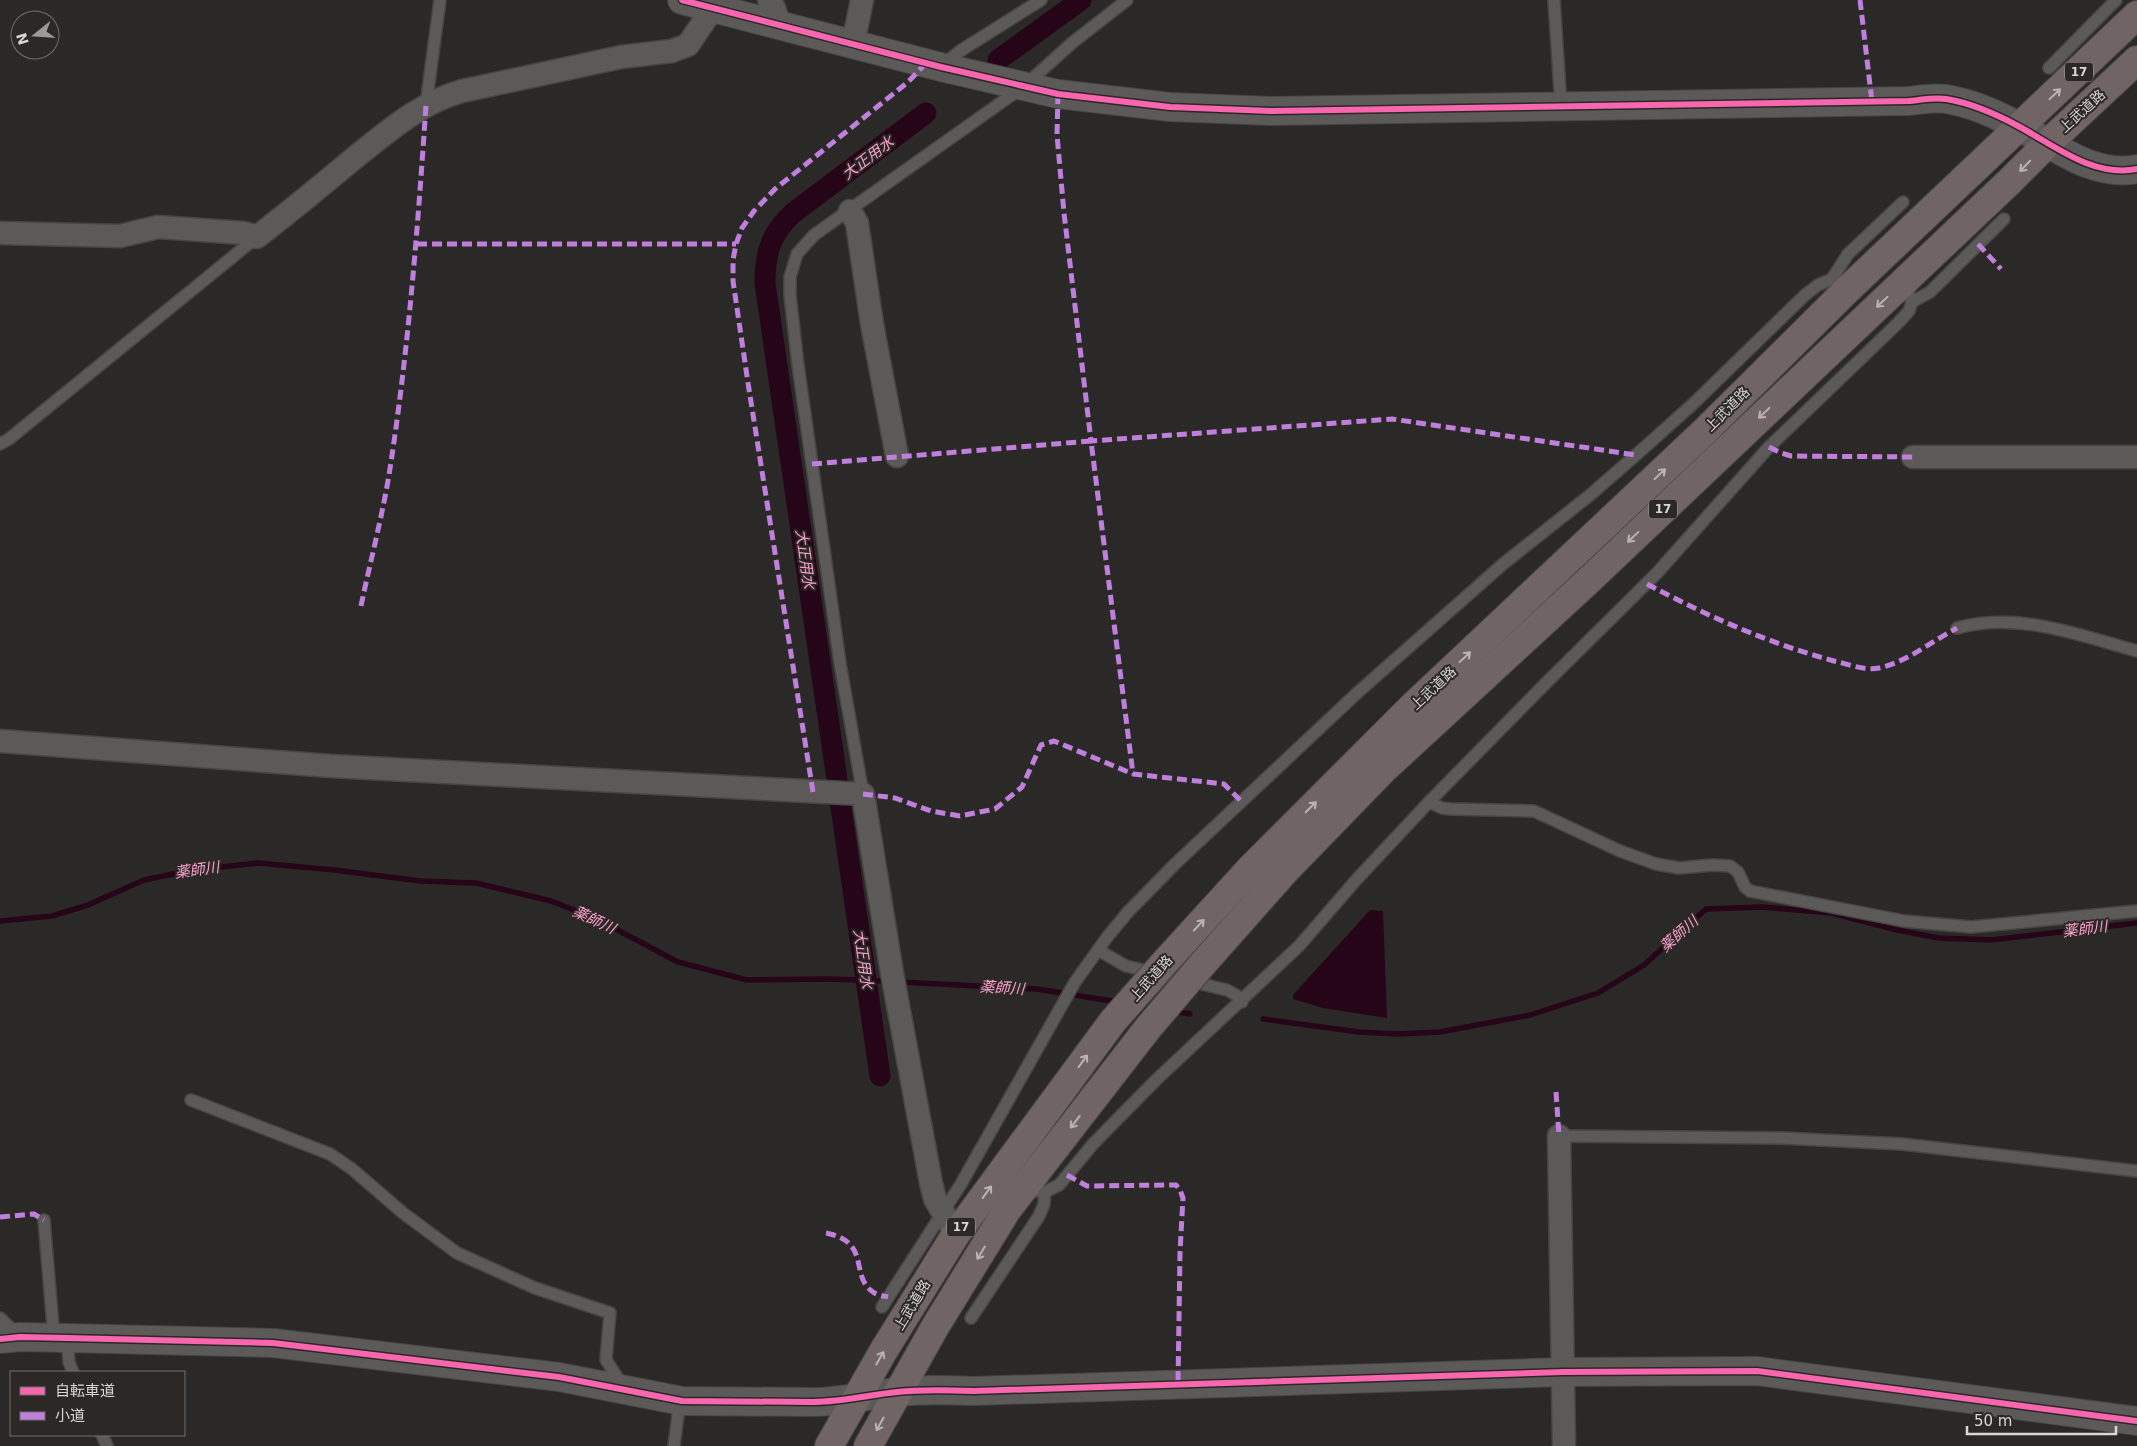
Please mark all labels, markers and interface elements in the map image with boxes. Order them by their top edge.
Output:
north arrow [10,10,60,60]
text: N [13,31,32,47]
road number: 17 [2065,62,2093,82]
street label: 上武道路 [2056,86,2108,136]
one-way arrow [2049,88,2062,100]
water label: 大正用水 [839,132,899,183]
one-way arrow [2019,159,2031,172]
one-way arrow [1875,296,1888,308]
street label: 上武道路 [1702,384,1752,434]
one-way arrow [1758,407,1770,420]
one-way arrow [1653,468,1666,480]
road number: 17 [1649,499,1677,518]
water label: 大正用水 [792,528,818,592]
one-way arrow [1627,531,1640,543]
one-way arrow [1459,651,1472,663]
street label: 上武道路 [1407,663,1459,713]
one-way arrow [1305,801,1317,813]
water label: 薬師川 [173,858,223,882]
water label: 薬師川 [570,902,620,939]
water label: 薬師川 [1656,911,1703,956]
water label: 薬師川 [2062,917,2110,941]
one-way arrow [1193,918,1205,931]
water label: 大正用水 [850,928,876,992]
street label: 上武道路 [1126,952,1176,1004]
water label: 薬師川 [979,978,1027,998]
one-way arrow [1078,1054,1088,1068]
one-way arrow [1070,1115,1081,1128]
one-way arrow [981,1186,992,1199]
road number: 17 [947,1218,975,1236]
one-way arrow [975,1246,985,1260]
street label: 上武道路 [891,1277,933,1333]
one-way arrow [875,1352,885,1366]
legend [10,1371,185,1436]
text: 自転車道 [55,1382,115,1400]
scale bar [1967,1404,2116,1436]
text: 小道 [55,1407,85,1425]
text: 50 m [1974,1412,2012,1430]
one-way arrow [875,1416,885,1430]

